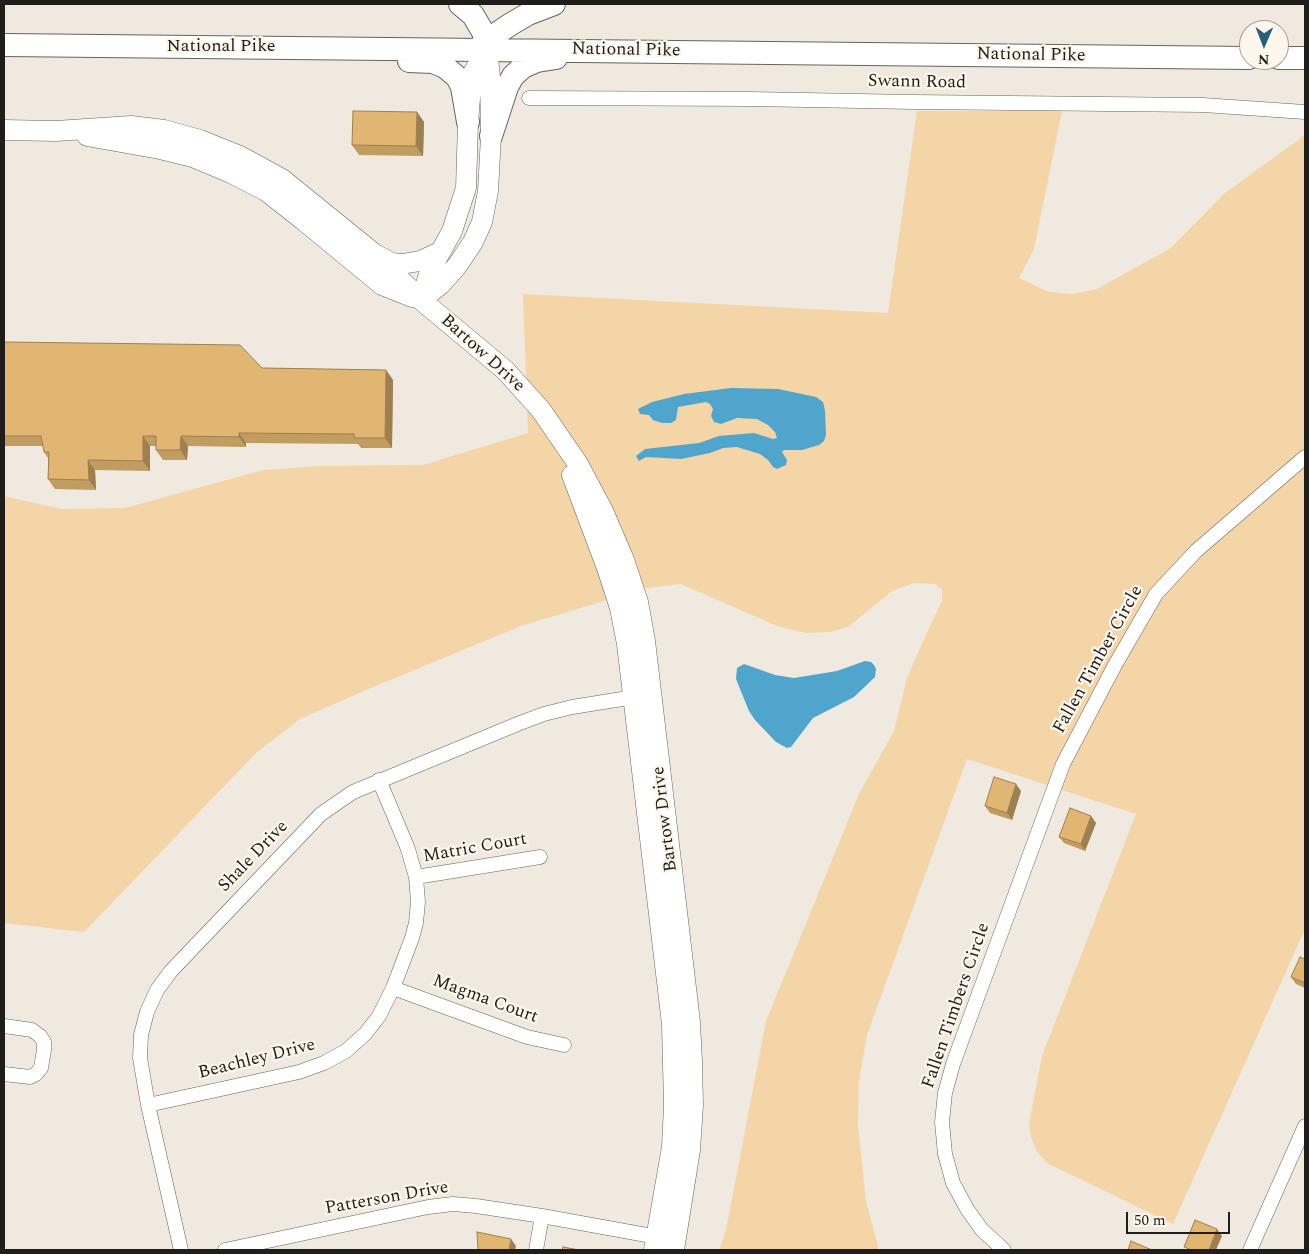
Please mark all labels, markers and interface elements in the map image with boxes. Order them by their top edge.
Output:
north arrow [1239,20,1289,70]
street label: National Pike [166,36,276,58]
street label: National Pike [571,39,681,63]
street label: National Pike [976,44,1086,68]
text: N [1258,49,1270,70]
street label: Swann Road [868,71,966,95]
street label: Bartow Drive [435,311,529,397]
street label: Fallen Timber Circle [1049,582,1149,738]
street label: Bartow Drive [649,765,683,873]
street label: Shale Drive [215,817,293,897]
street label: Matric Court [421,829,529,869]
street label: Fallen Timbers Circle [919,920,995,1092]
street label: Magma Court [429,971,541,1029]
street label: Beachley Drive [196,1035,318,1085]
street label: Patterson Drive [324,1178,450,1220]
scale bar [1129,1202,1233,1234]
text: 50 m [1134,1209,1166,1232]

